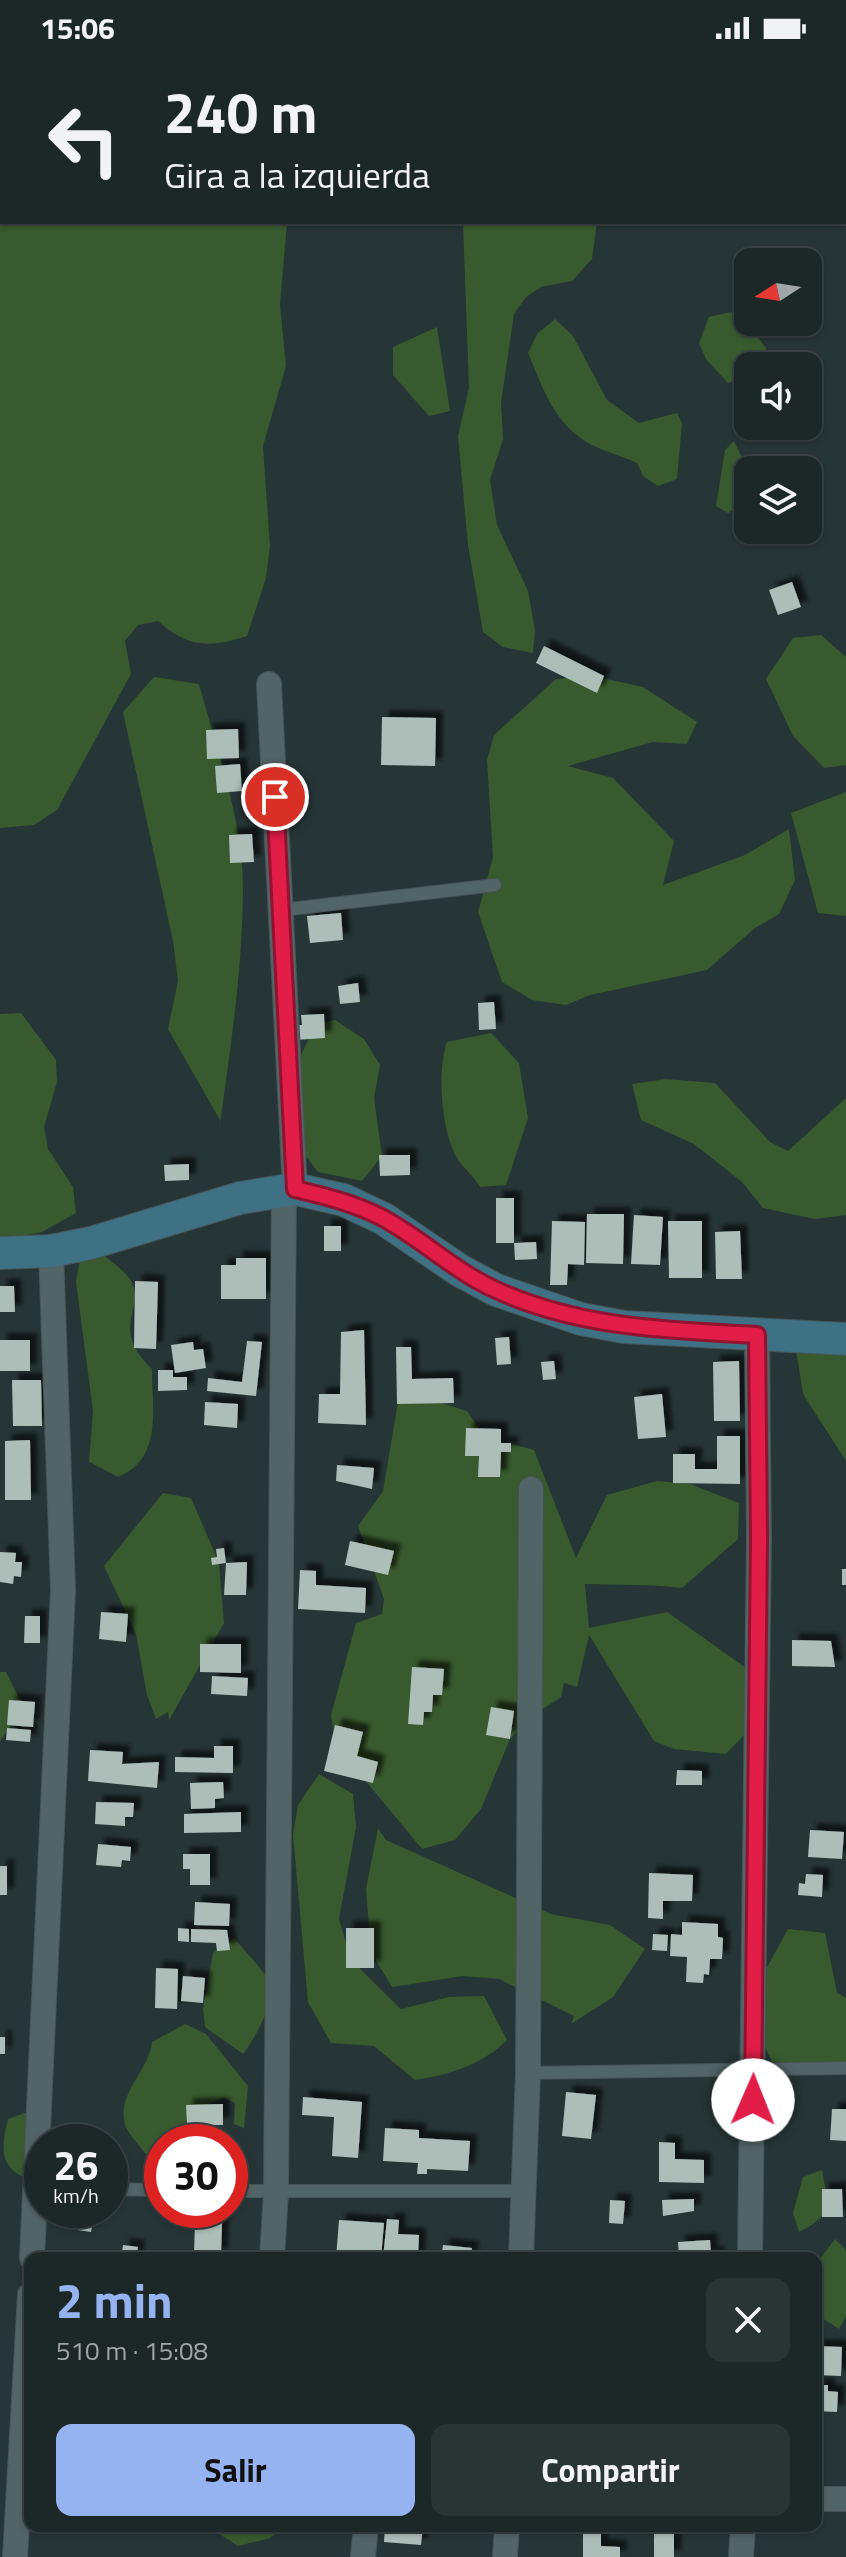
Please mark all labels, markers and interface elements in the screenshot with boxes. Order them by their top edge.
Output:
text: 15:06 [40,5,115,51]
text: 240 m [164,70,317,155]
icon: left [32,88,136,192]
text: Gira a la izquierda [164,147,430,202]
north arrow [734,248,822,336]
map controls [734,248,822,544]
button: sound [734,352,822,440]
button: layers [734,456,822,544]
pin [241,763,309,831]
icon: arrive [253,775,297,819]
position arrow [711,2058,795,2142]
speed limit sign: 30 [144,2124,248,2228]
text: 26 [54,2135,98,2196]
text: km/h [53,2180,99,2211]
text: 2 min [56,2264,173,2337]
button: close [706,2278,790,2362]
text: 510 m · 15:08 [56,2331,208,2370]
button: Salir [56,2424,415,2516]
button: Compartir [431,2424,790,2516]

